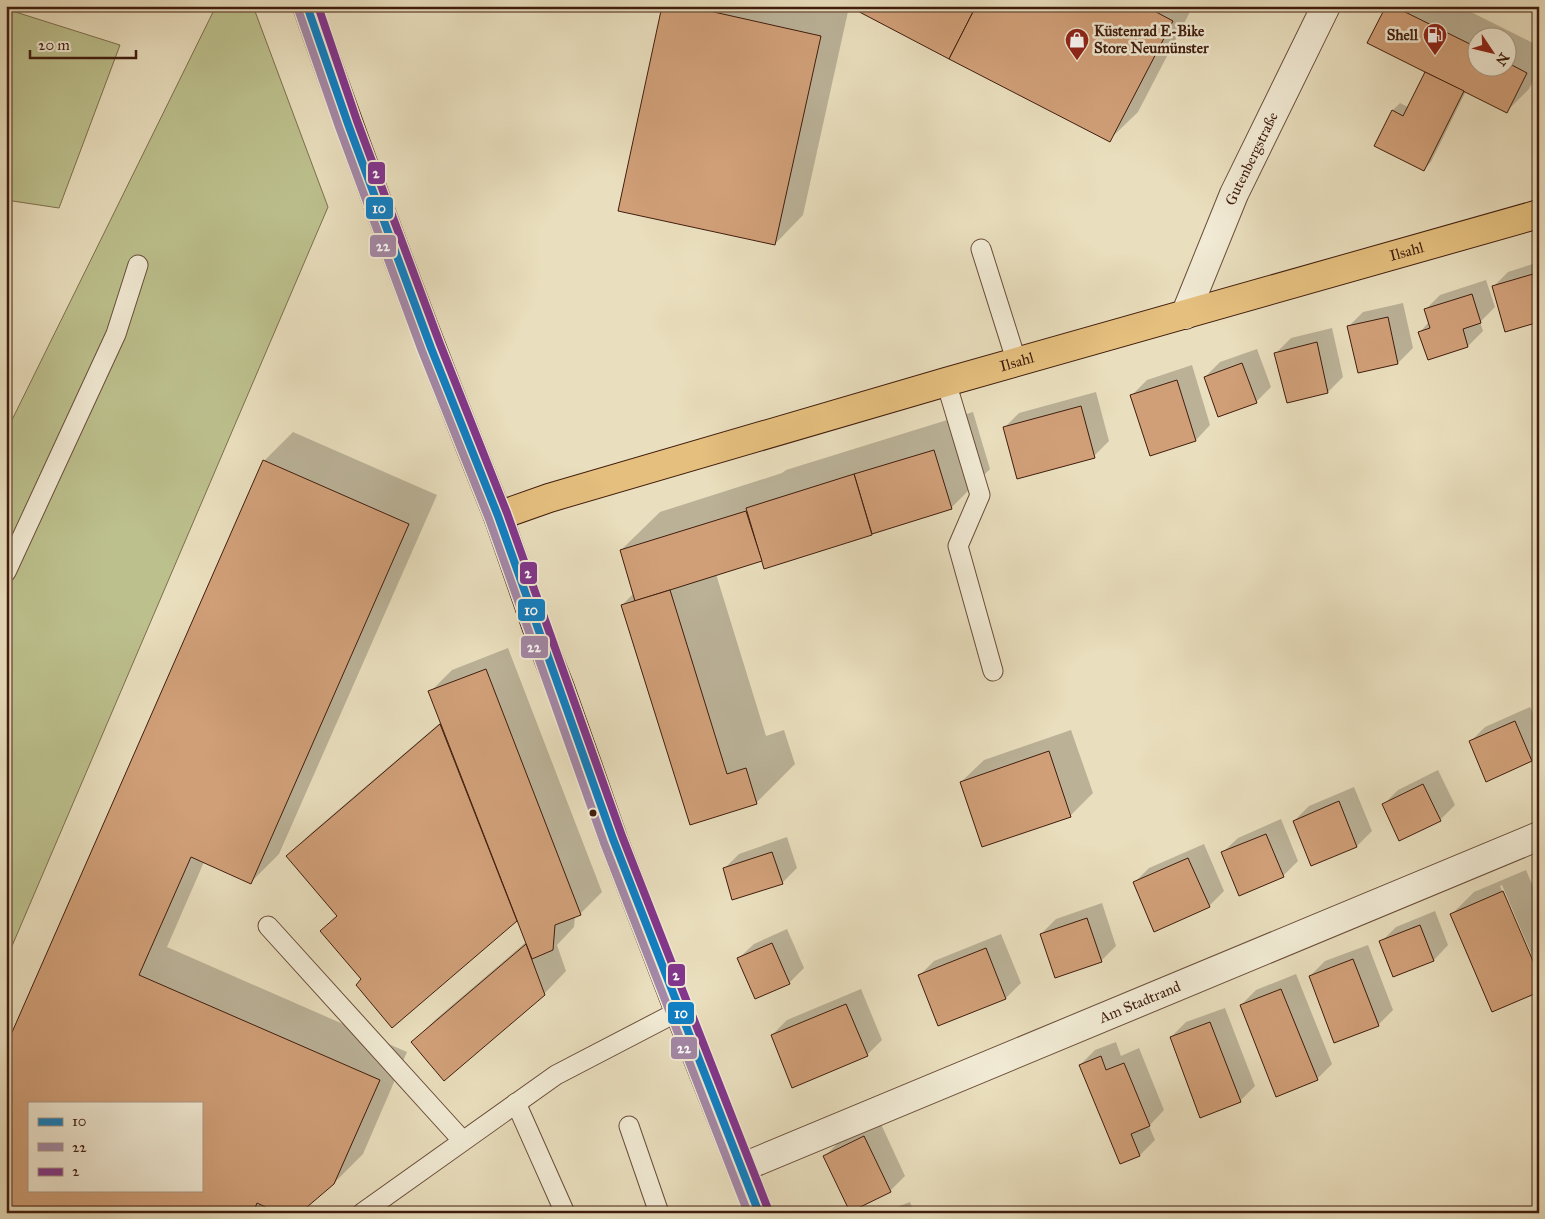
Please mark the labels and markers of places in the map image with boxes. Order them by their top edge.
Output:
place label: Küstenrad E-Bike Store Neumünster [1094,22,1209,57]
fuel station icon: Shell [1422,22,1448,56]
place label: Shell [1387,26,1419,44]
shop icon: Küstenrad E-Bike Store Neumünster [1064,27,1090,61]
unlabelled marker [588,808,598,818]

